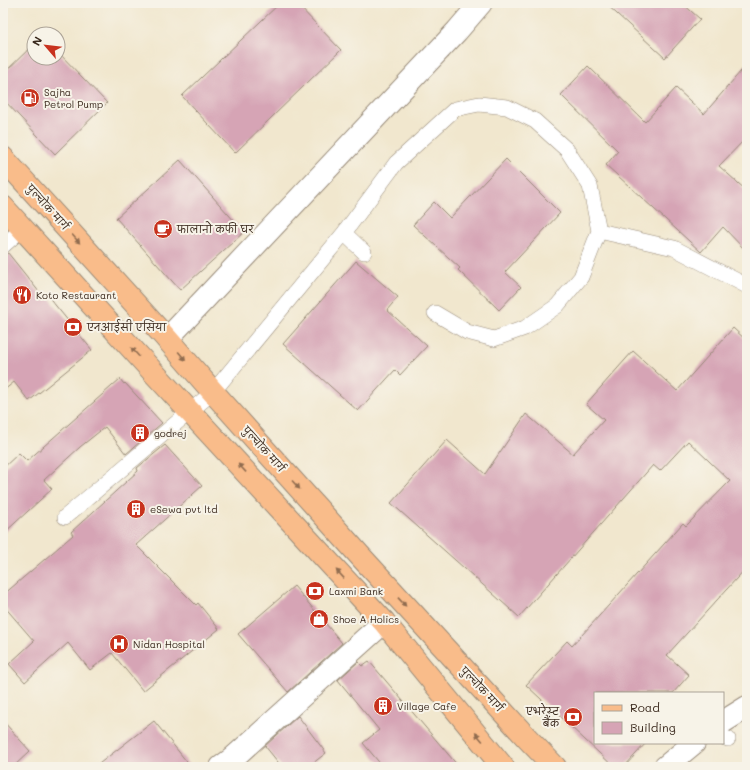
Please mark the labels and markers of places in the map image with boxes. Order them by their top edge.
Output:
place label: Sajha Petrol Pump [44,85,103,111]
fuel station icon: Sajha Petrol Pump [19,87,41,109]
cafe icon: फालानो कफी घर [152,218,174,240]
place label: फालानो कफी घर [176,221,254,236]
restaurant icon: Koto Restaurant [11,284,33,306]
place label: Koto Restaurant [36,288,116,302]
bank icon: एनआईसी एसिया [62,316,84,338]
place label: एनआईसी एसिया [86,319,167,334]
building icon: godrej [129,422,151,444]
place label: godrej [154,426,187,440]
building icon: eSewa pvt ltd [125,498,147,520]
place label: eSewa pvt ltd [150,502,218,516]
bank icon: Laxmi Bank [304,580,326,602]
place label: Laxmi Bank [329,584,383,598]
shop icon: Shoe A Holics [308,608,330,630]
place label: Shoe A Holics [333,612,399,626]
hospital icon: Nidan Hospital [108,633,130,655]
place label: Nidan Hospital [133,637,205,651]
building icon: Village Cafe [372,695,394,717]
place label: Village Cafe [397,699,456,713]
place label: एभरेस्ट बैंक [525,703,560,730]
bank icon: एभरेस्ट बैंक [562,706,584,728]

